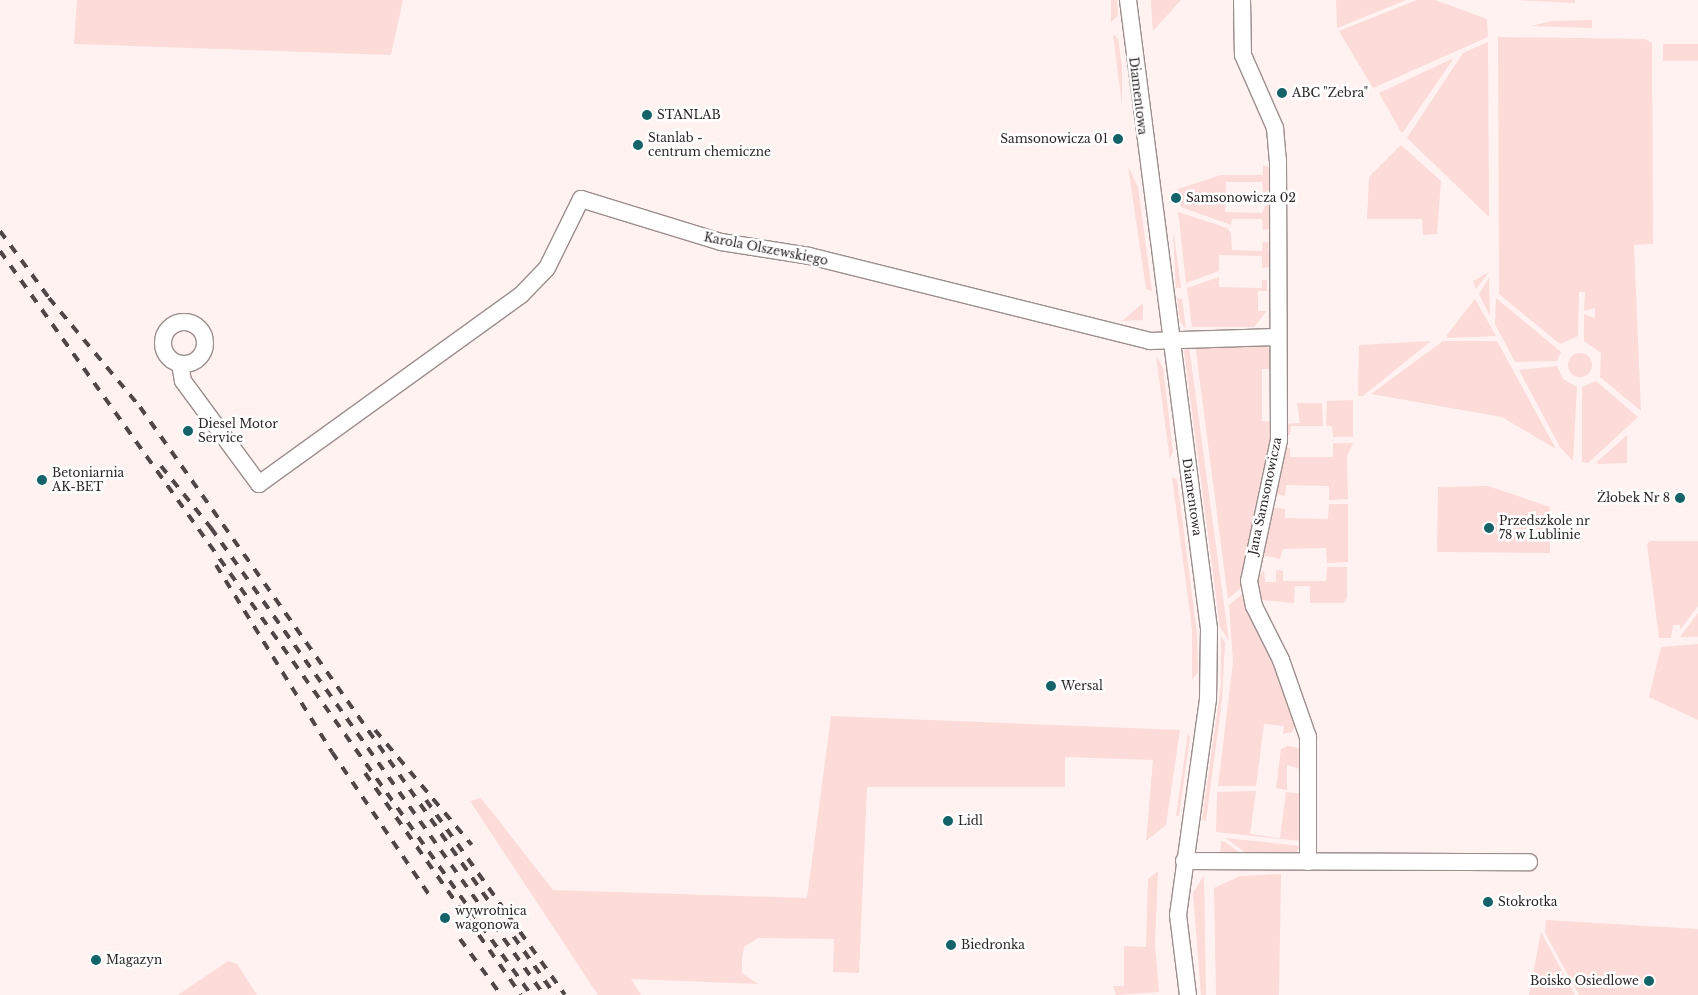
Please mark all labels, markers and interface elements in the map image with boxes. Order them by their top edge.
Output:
street label: Diamentowa [1126,56,1150,136]
place label: ABC "Zebra" [1292,86,1368,100]
marker: ABC "Zebra" [1276,87,1288,99]
place label: STANLAB [657,108,721,122]
marker: STANLAB [641,109,653,121]
place label: Stanlab - centrum chemiczne [648,131,771,159]
place label: Samsonowicza 01 [1000,132,1108,146]
marker: Samsonowicza 01 [1112,133,1124,145]
marker: Stanlab - centrum chemiczne [632,139,644,151]
place label: Samsonowicza 02 [1186,191,1296,205]
marker: Samsonowicza 02 [1170,192,1182,204]
street label: Karola Olszewskiego [703,230,829,268]
place label: Diesel Motor Service [198,417,278,445]
marker: Diesel Motor Service [182,425,194,437]
street label: Jana Samsonowicza [1245,436,1285,556]
street label: Diamentowa [1179,457,1205,537]
place label: Betoniarnia AK-BET [52,466,124,494]
marker: Betoniarnia AK-BET [36,474,48,486]
place label: Żłobek Nr 8 [1596,491,1670,505]
marker: Żłobek Nr 8 [1674,492,1686,504]
place label: Przedszkole nr 78 w Lublinie [1499,514,1590,542]
marker: Przedszkole nr 78 w Lublinie [1483,522,1495,534]
place label: Wersal [1061,679,1103,693]
marker: Wersal [1045,680,1057,692]
place label: Lidl [958,814,983,828]
marker: Lidl [942,815,954,827]
place label: Stokrotka [1498,895,1557,909]
marker: Stokrotka [1482,896,1494,908]
place label: wywrotnica wagonowa [455,904,527,932]
marker: wywrotnica wagonowa [439,912,451,924]
place label: Biedronka [961,938,1025,952]
marker: Biedronka [945,939,957,951]
place label: Magazyn [106,953,162,967]
marker: Magazyn [90,954,102,966]
place label: Boisko Osiedlowe [1530,974,1639,988]
marker: Boisko Osiedlowe [1643,975,1655,987]

